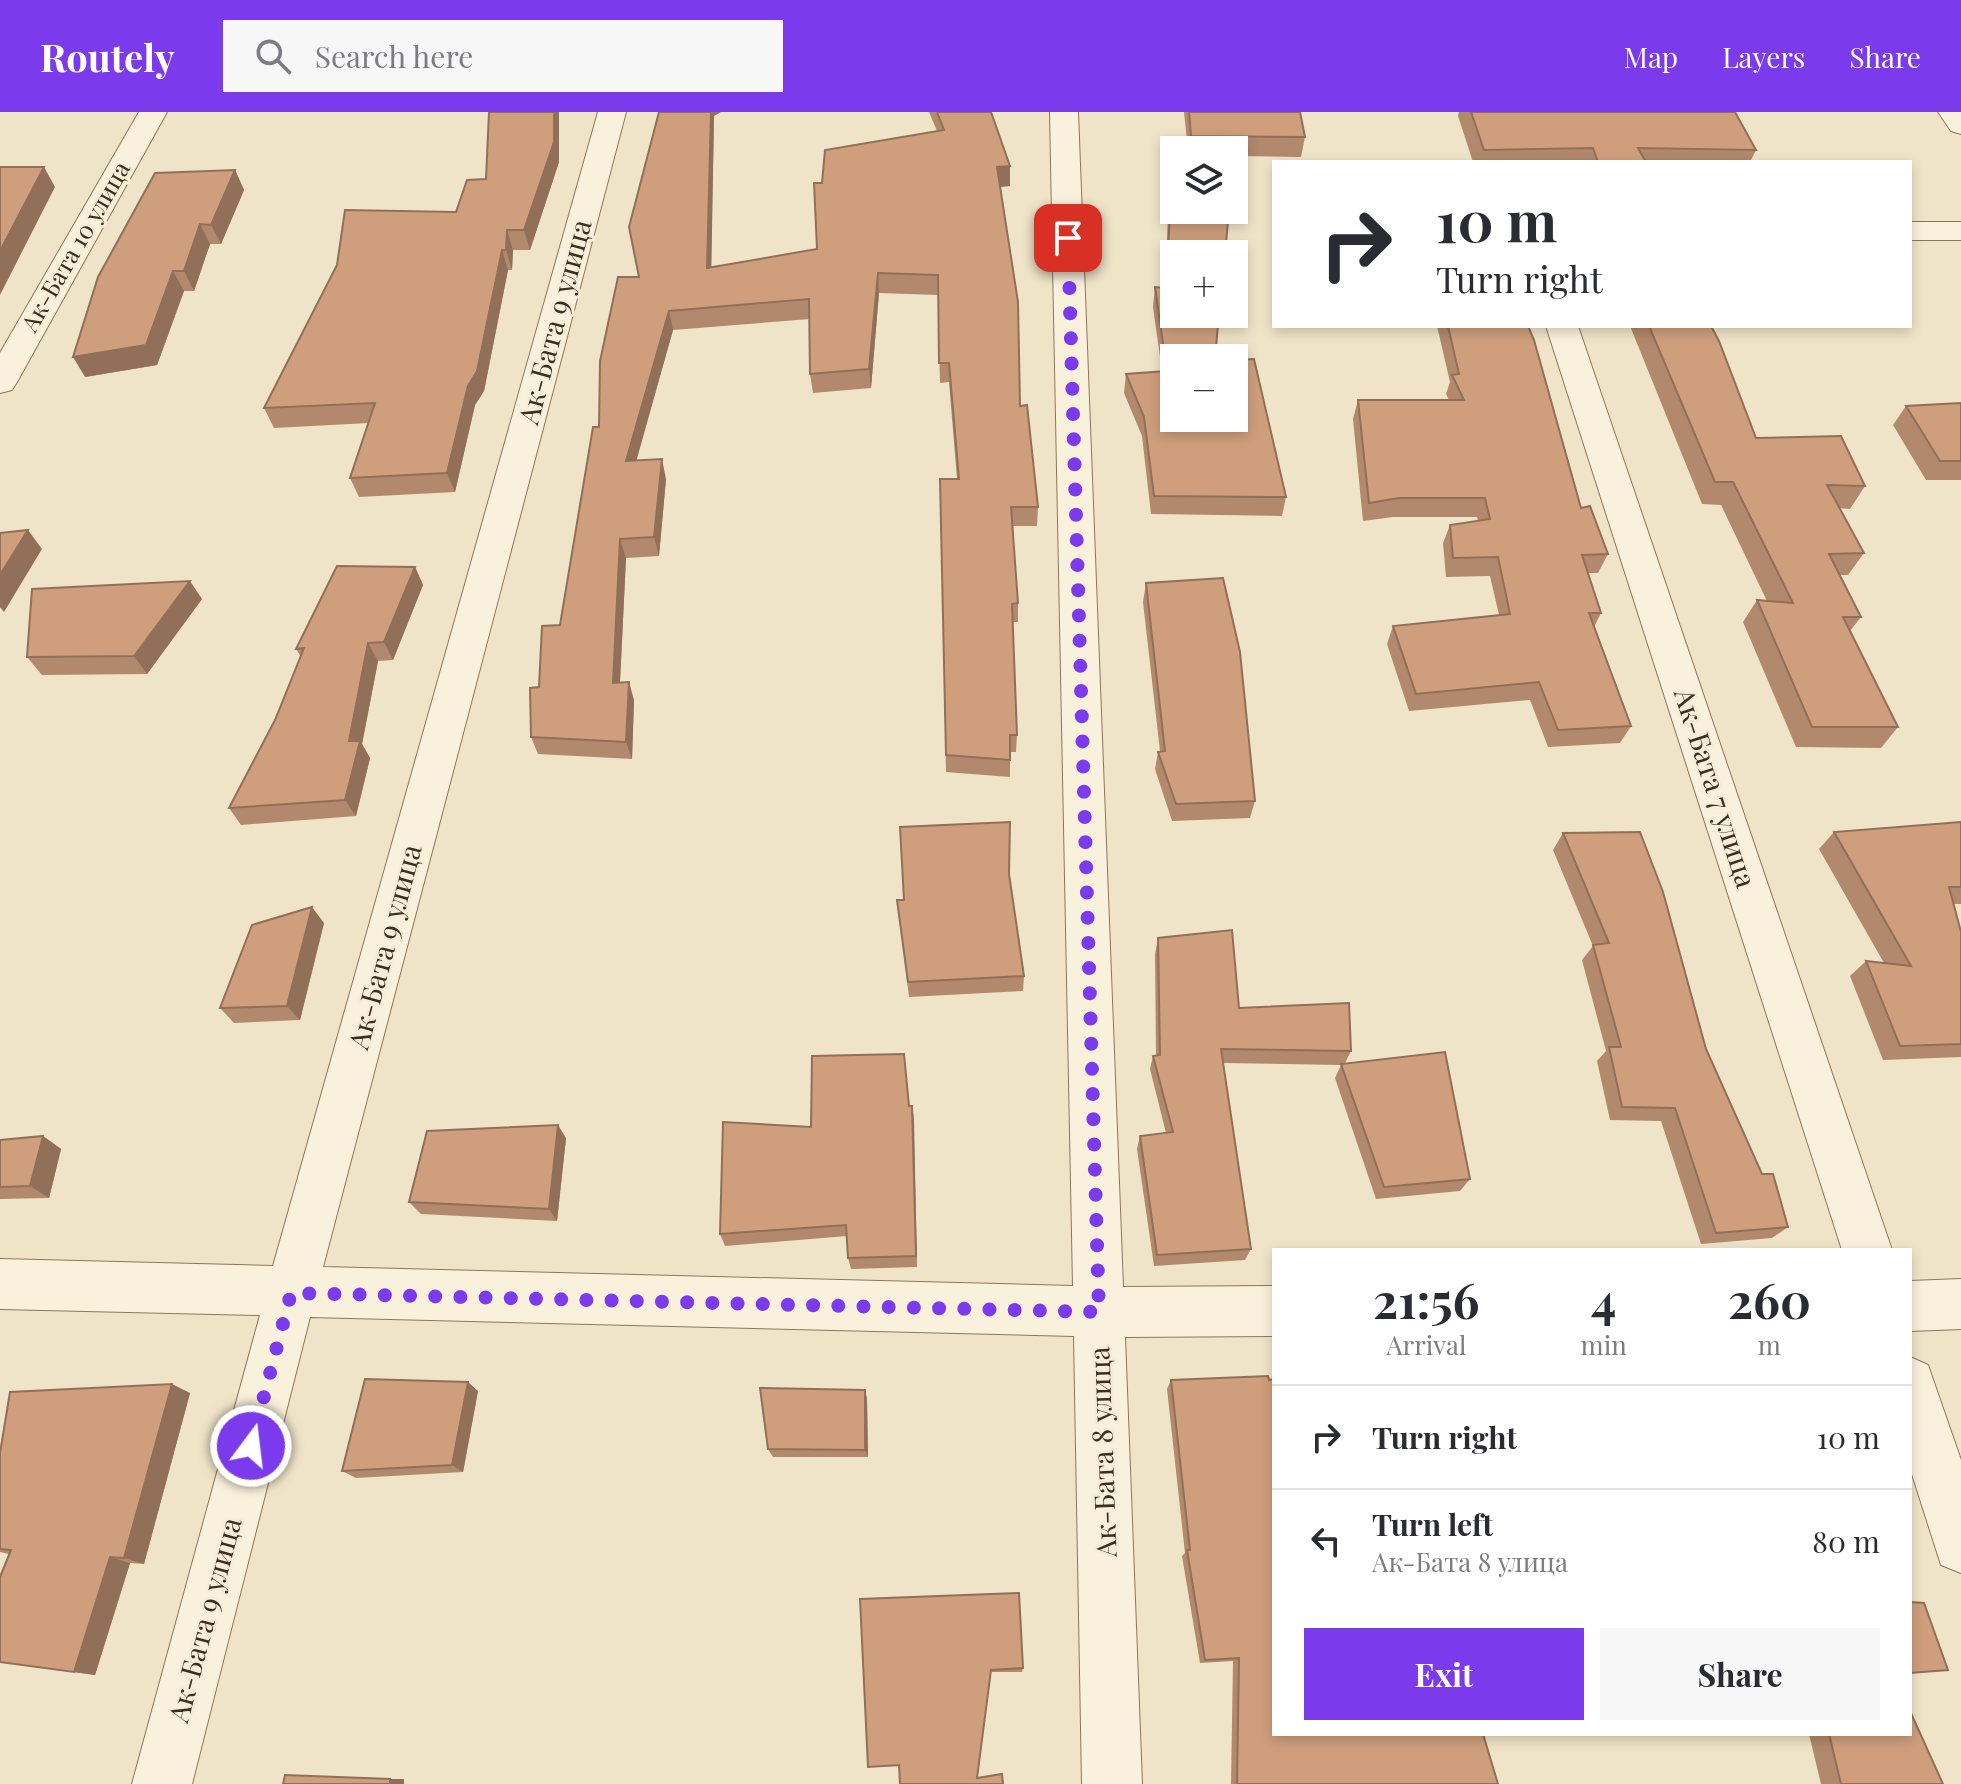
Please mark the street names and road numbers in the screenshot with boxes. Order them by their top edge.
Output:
street label: Ак-Бата 10 улица [12,155,136,338]
street label: Ак-Бата 9 улица [508,215,599,429]
street label: Ак-Бата 7 улица [1666,682,1766,892]
street label: Ак-Бата 9 улица [338,840,429,1054]
street label: Ак-Бата 8 улица [1079,1346,1124,1559]
street label: Ак-Бата 9 улица [158,1513,249,1727]

